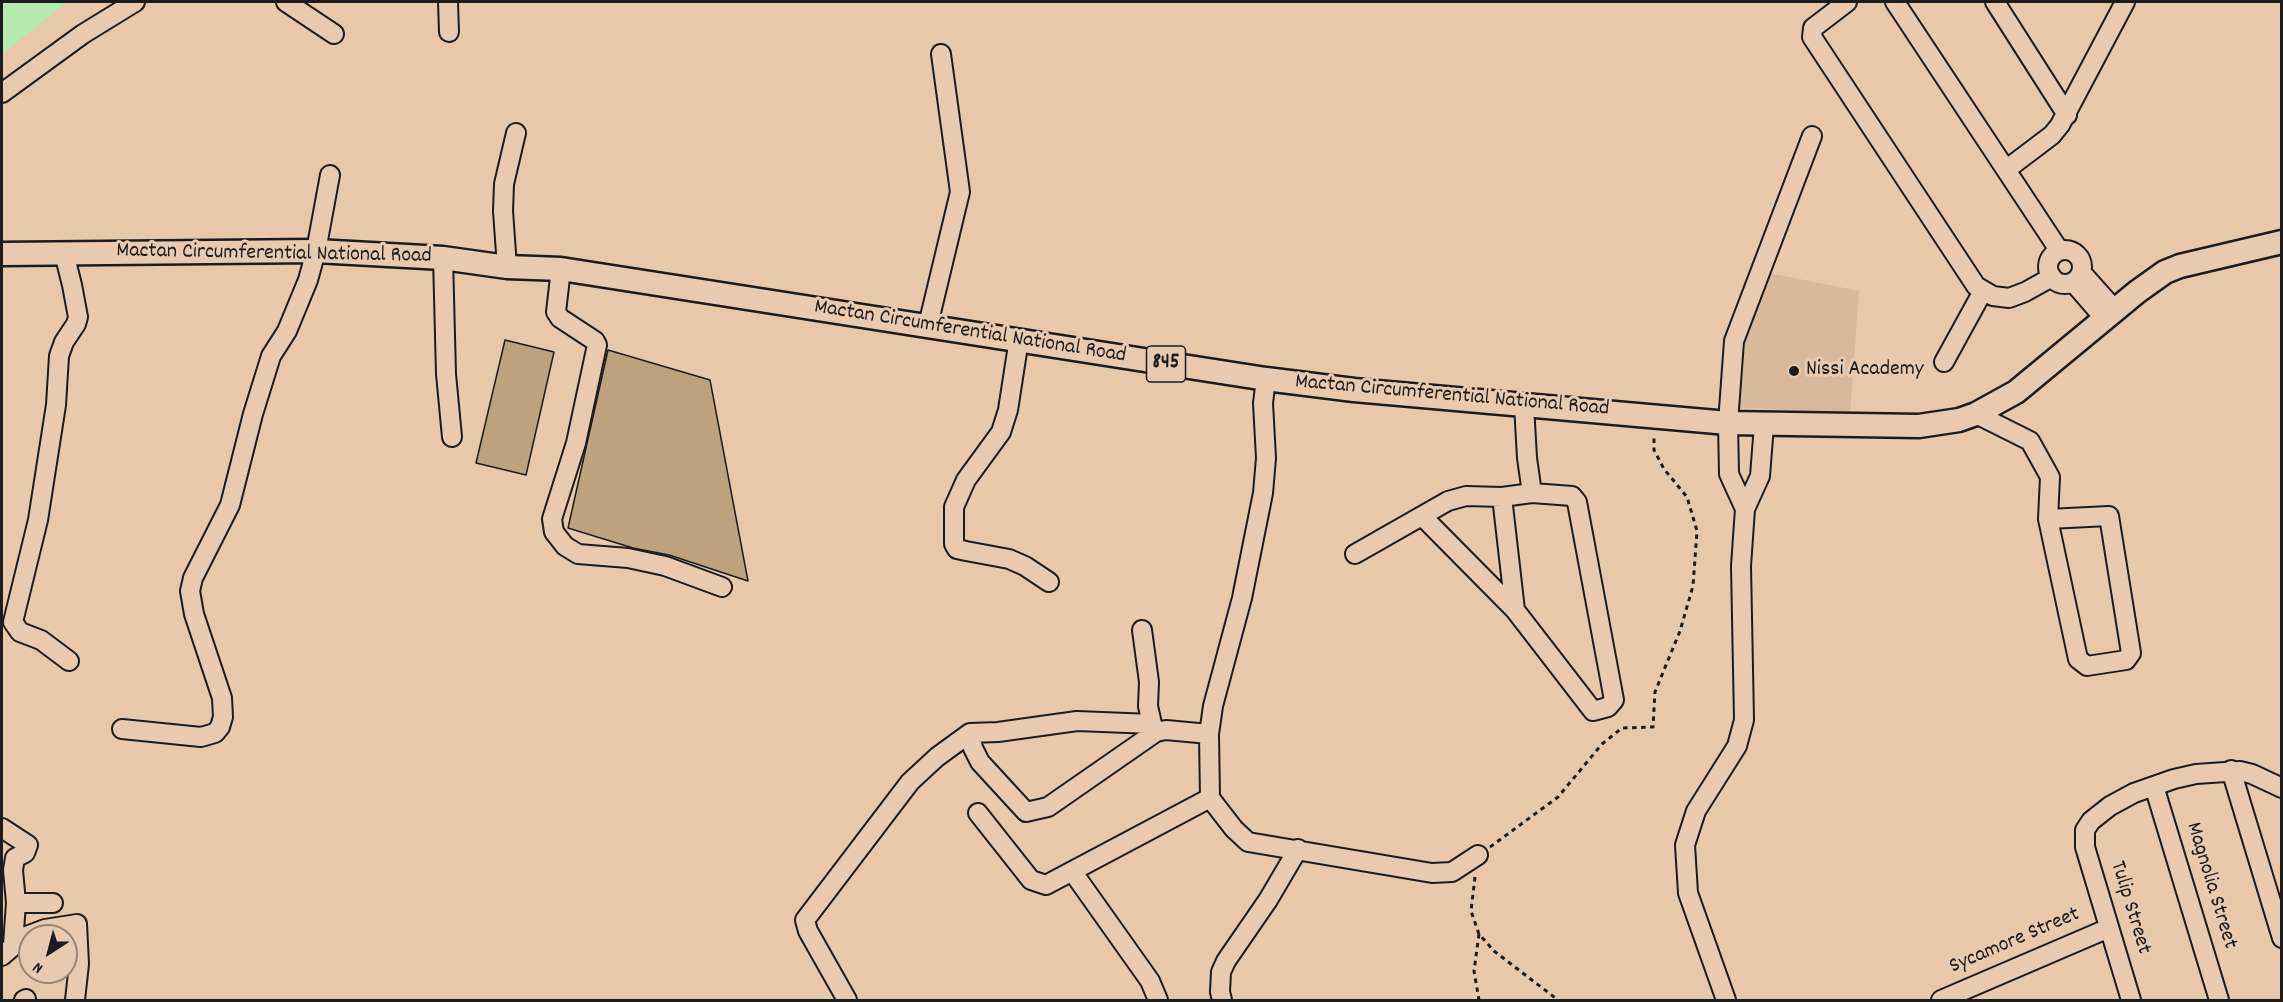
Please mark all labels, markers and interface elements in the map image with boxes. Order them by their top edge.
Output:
street label: Mactan Circumferential National Road [116,239,432,271]
street label: Mactan Circumferential National Road [812,295,1128,371]
road number: 845 [1146,346,1186,382]
place label: Nissi Academy [1806,358,1924,384]
marker: Nissi Academy [1787,364,1801,378]
street label: Mactan Circumferential National Road [1294,370,1610,424]
street label: Magnolia Street [2178,820,2242,952]
street label: Tulip Street [2102,858,2156,958]
street label: Sycamore Street [1946,903,2084,981]
north arrow [18,924,78,984]
text: N [28,956,48,979]

